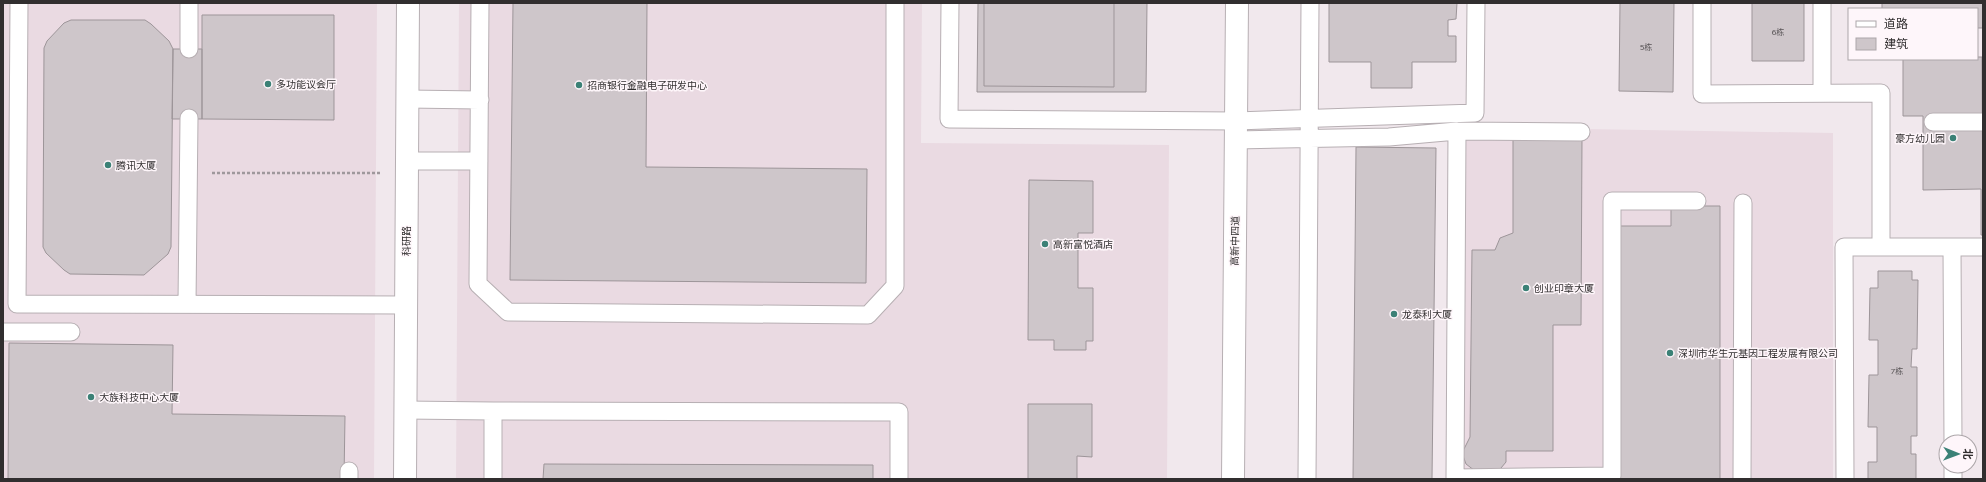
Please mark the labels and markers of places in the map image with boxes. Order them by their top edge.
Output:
place label: 多功能议会厅 [276,78,336,91]
marker: 多功能议会厅 [263,79,273,89]
place label: 招商银行金融电子研发中心 [587,79,707,92]
marker: 招商银行金融电子研发中心 [574,80,584,90]
place label: 豪方幼儿园 [1895,132,1945,145]
marker: 豪方幼儿园 [1948,133,1958,143]
place label: 腾讯大厦 [116,159,156,172]
marker: 腾讯大厦 [103,160,113,170]
place label: 高新富悦酒店 [1053,238,1113,251]
marker: 高新富悦酒店 [1040,239,1050,249]
place label: 创业印章大厦 [1534,282,1594,295]
marker: 创业印章大厦 [1521,283,1531,293]
place label: 龙泰利大厦 [1402,308,1452,321]
marker: 龙泰利大厦 [1389,309,1399,319]
place label: 深圳市华生元基因工程发展有限公司 [1678,347,1838,360]
marker: 深圳市华生元基因工程发展有限公司 [1665,348,1675,358]
place label: 大族科技中心大厦 [99,391,179,404]
marker: 大族科技中心大厦 [86,392,96,402]

